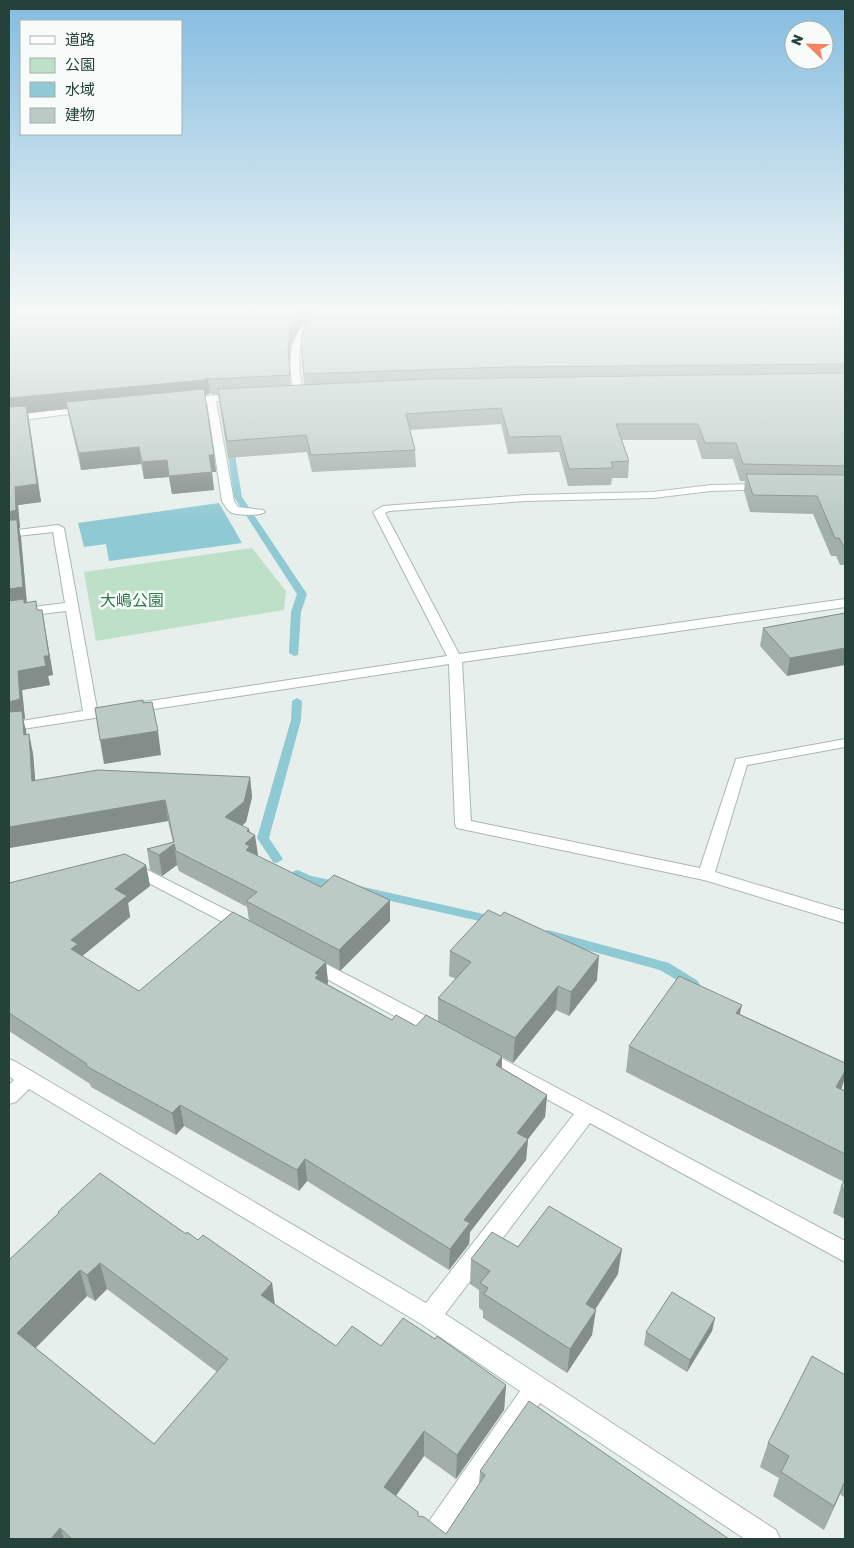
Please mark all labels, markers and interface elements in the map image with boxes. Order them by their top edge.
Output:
legend [20,20,182,135]
north arrow [784,20,834,70]
text: 道路 [65,31,95,49]
text: N [788,32,807,48]
text: 公園 [65,56,95,74]
text: 水域 [65,81,95,99]
text: 建物 [65,106,95,124]
park label: 大嶋公園 [100,591,164,610]

